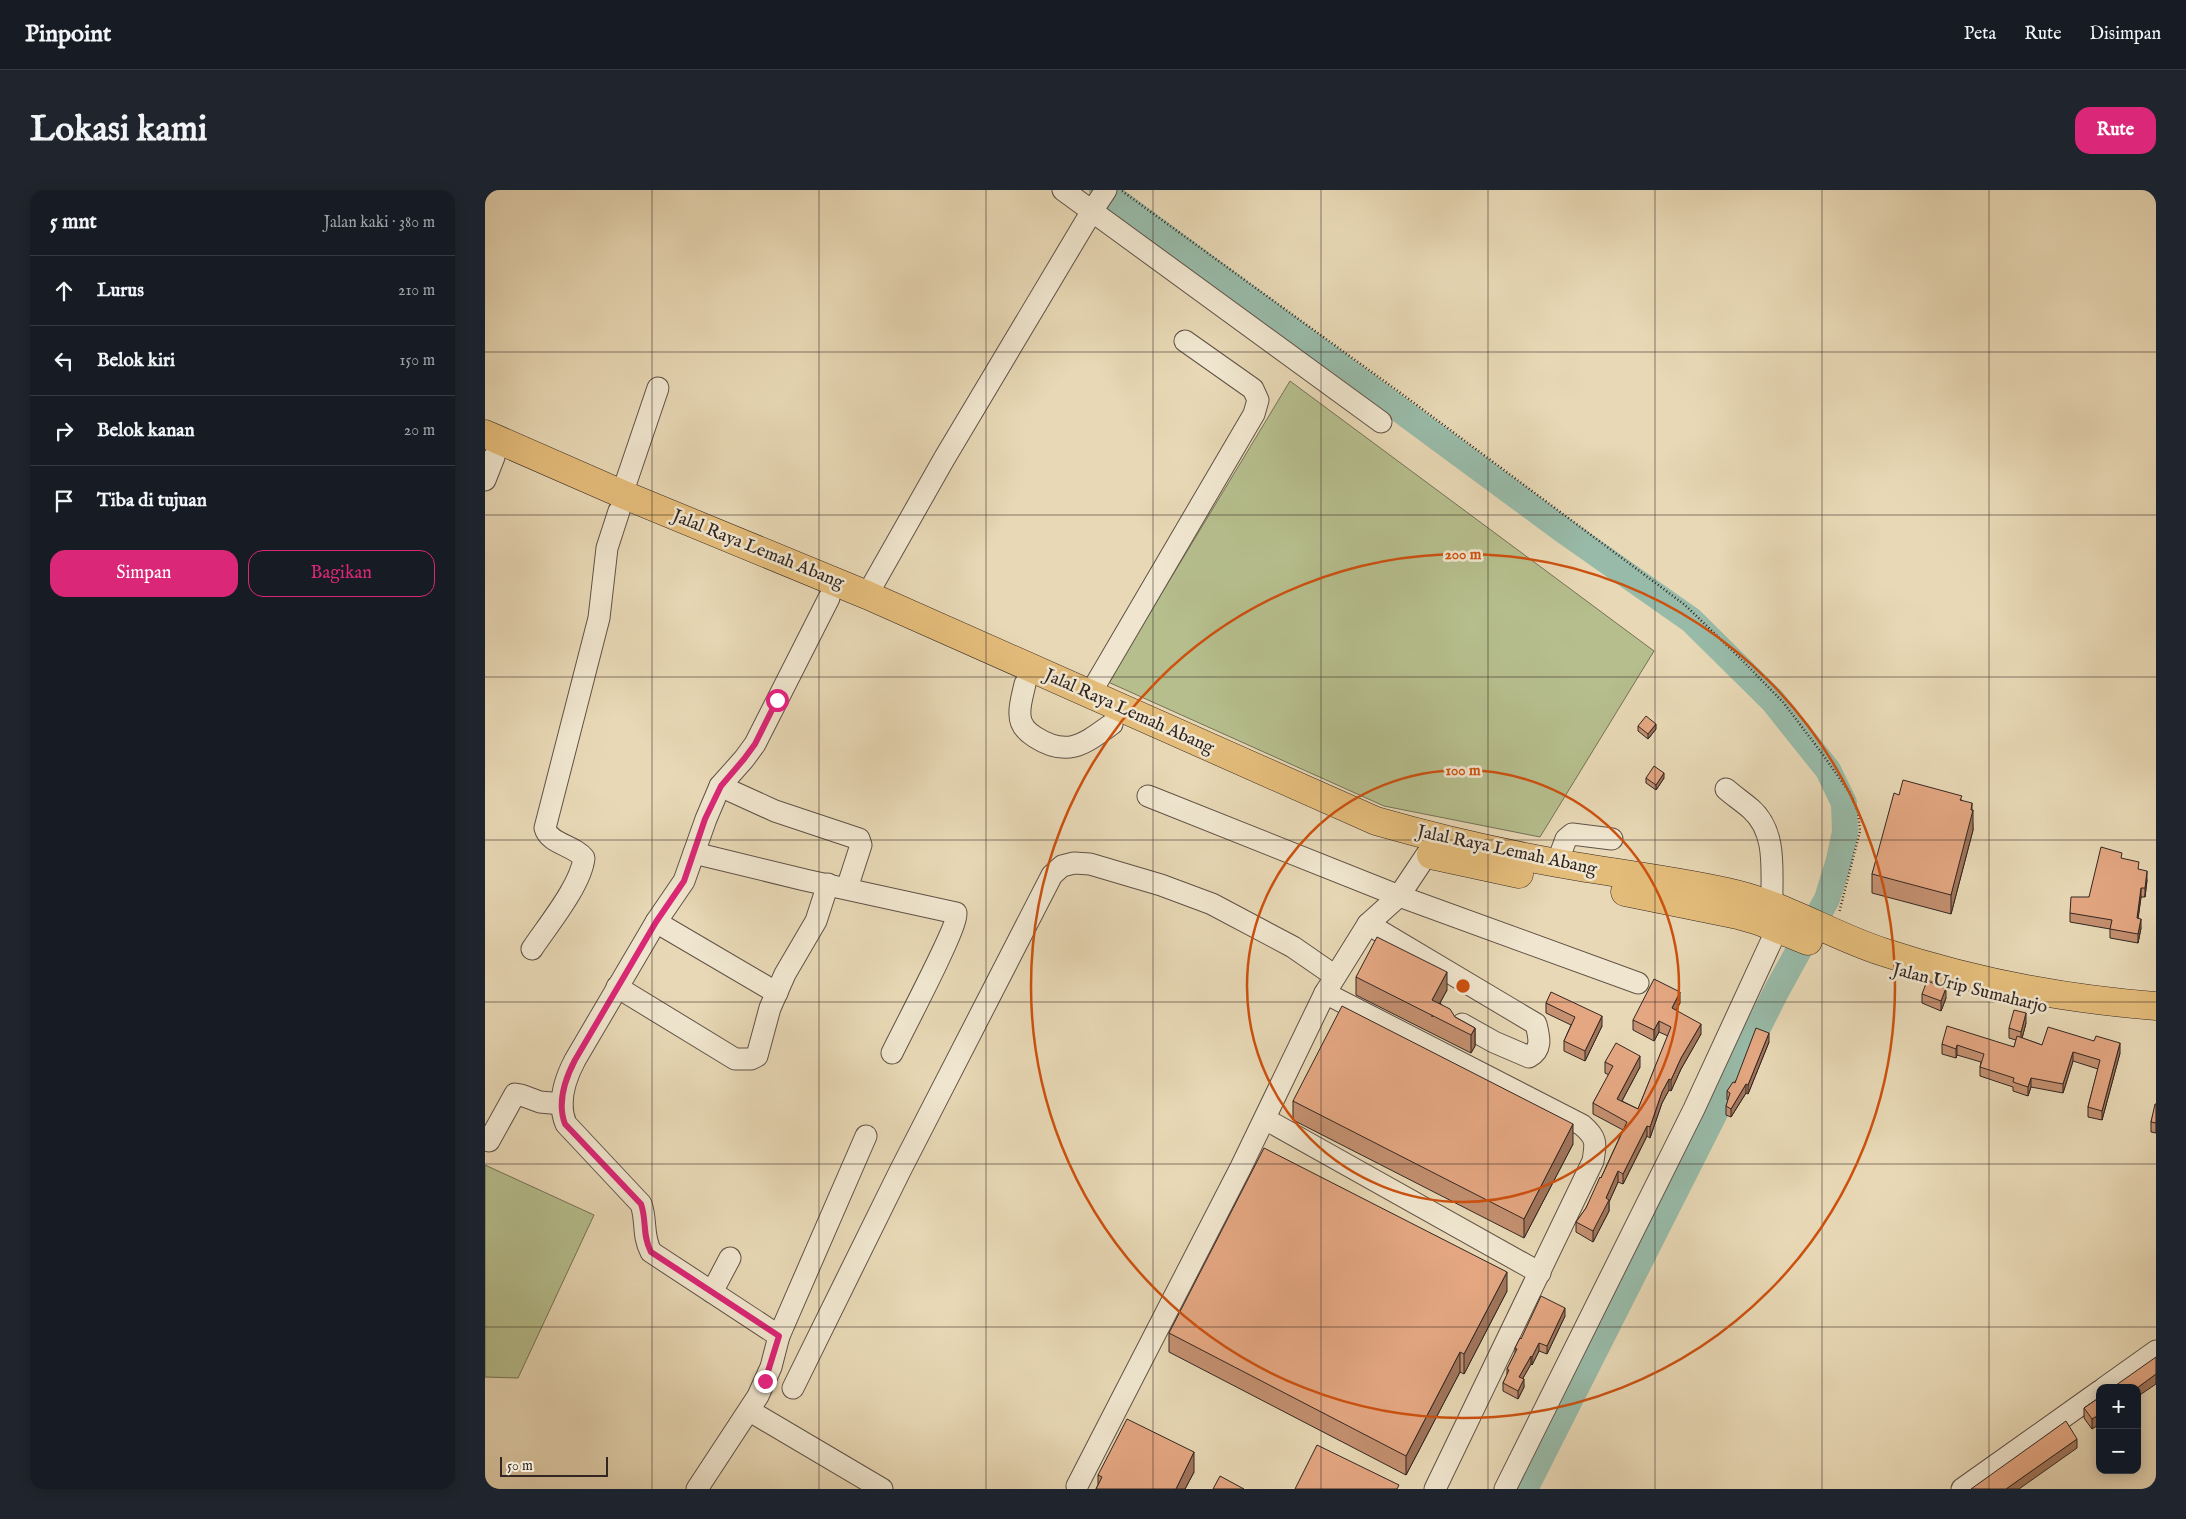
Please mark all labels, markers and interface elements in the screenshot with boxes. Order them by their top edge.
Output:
text: Pinpoint [25,19,111,50]
text: Peta [1964,23,1996,46]
text: Rute [2024,23,2062,46]
text: Disimpan [2090,23,2161,46]
button: Rute [2075,107,2156,154]
text: Lokasi kami [30,108,207,153]
text: 5 mnt [50,209,97,236]
text: Jalan kaki · 380 m [324,213,435,233]
icon: ahead [50,277,78,305]
text: Lurus [97,279,144,303]
text: 210 m [398,281,435,301]
icon: left [50,347,78,375]
text: Belok kiri [97,349,175,373]
text: 150 m [400,351,435,371]
icon: right [50,417,78,445]
text: Belok kanan [97,419,195,443]
text: 20 m [404,421,435,441]
icon: arrive [50,487,78,515]
text: Tiba di tujuan [97,489,207,513]
street label: Jalal Raya Lemah Abang [667,504,847,595]
text: 200 m [1445,545,1482,564]
button: Simpan [50,550,238,597]
button: Bagikan [248,550,435,597]
street label: Jalal Raya Lemah Abang [1039,663,1218,760]
route start [766,689,789,712]
text: 100 m [1445,761,1481,780]
street label: Jalal Raya Lemah Abang [1413,820,1599,881]
street label: Jalan Urip Sumaharjo [1888,958,2050,1019]
centre of rings [1454,977,1472,995]
route end [754,1370,777,1393]
map controls [2096,1384,2141,1474]
button: + [2096,1384,2141,1429]
button: − [2096,1429,2141,1474]
scale bar [500,1454,607,1477]
text: 50 m [507,1457,533,1475]

